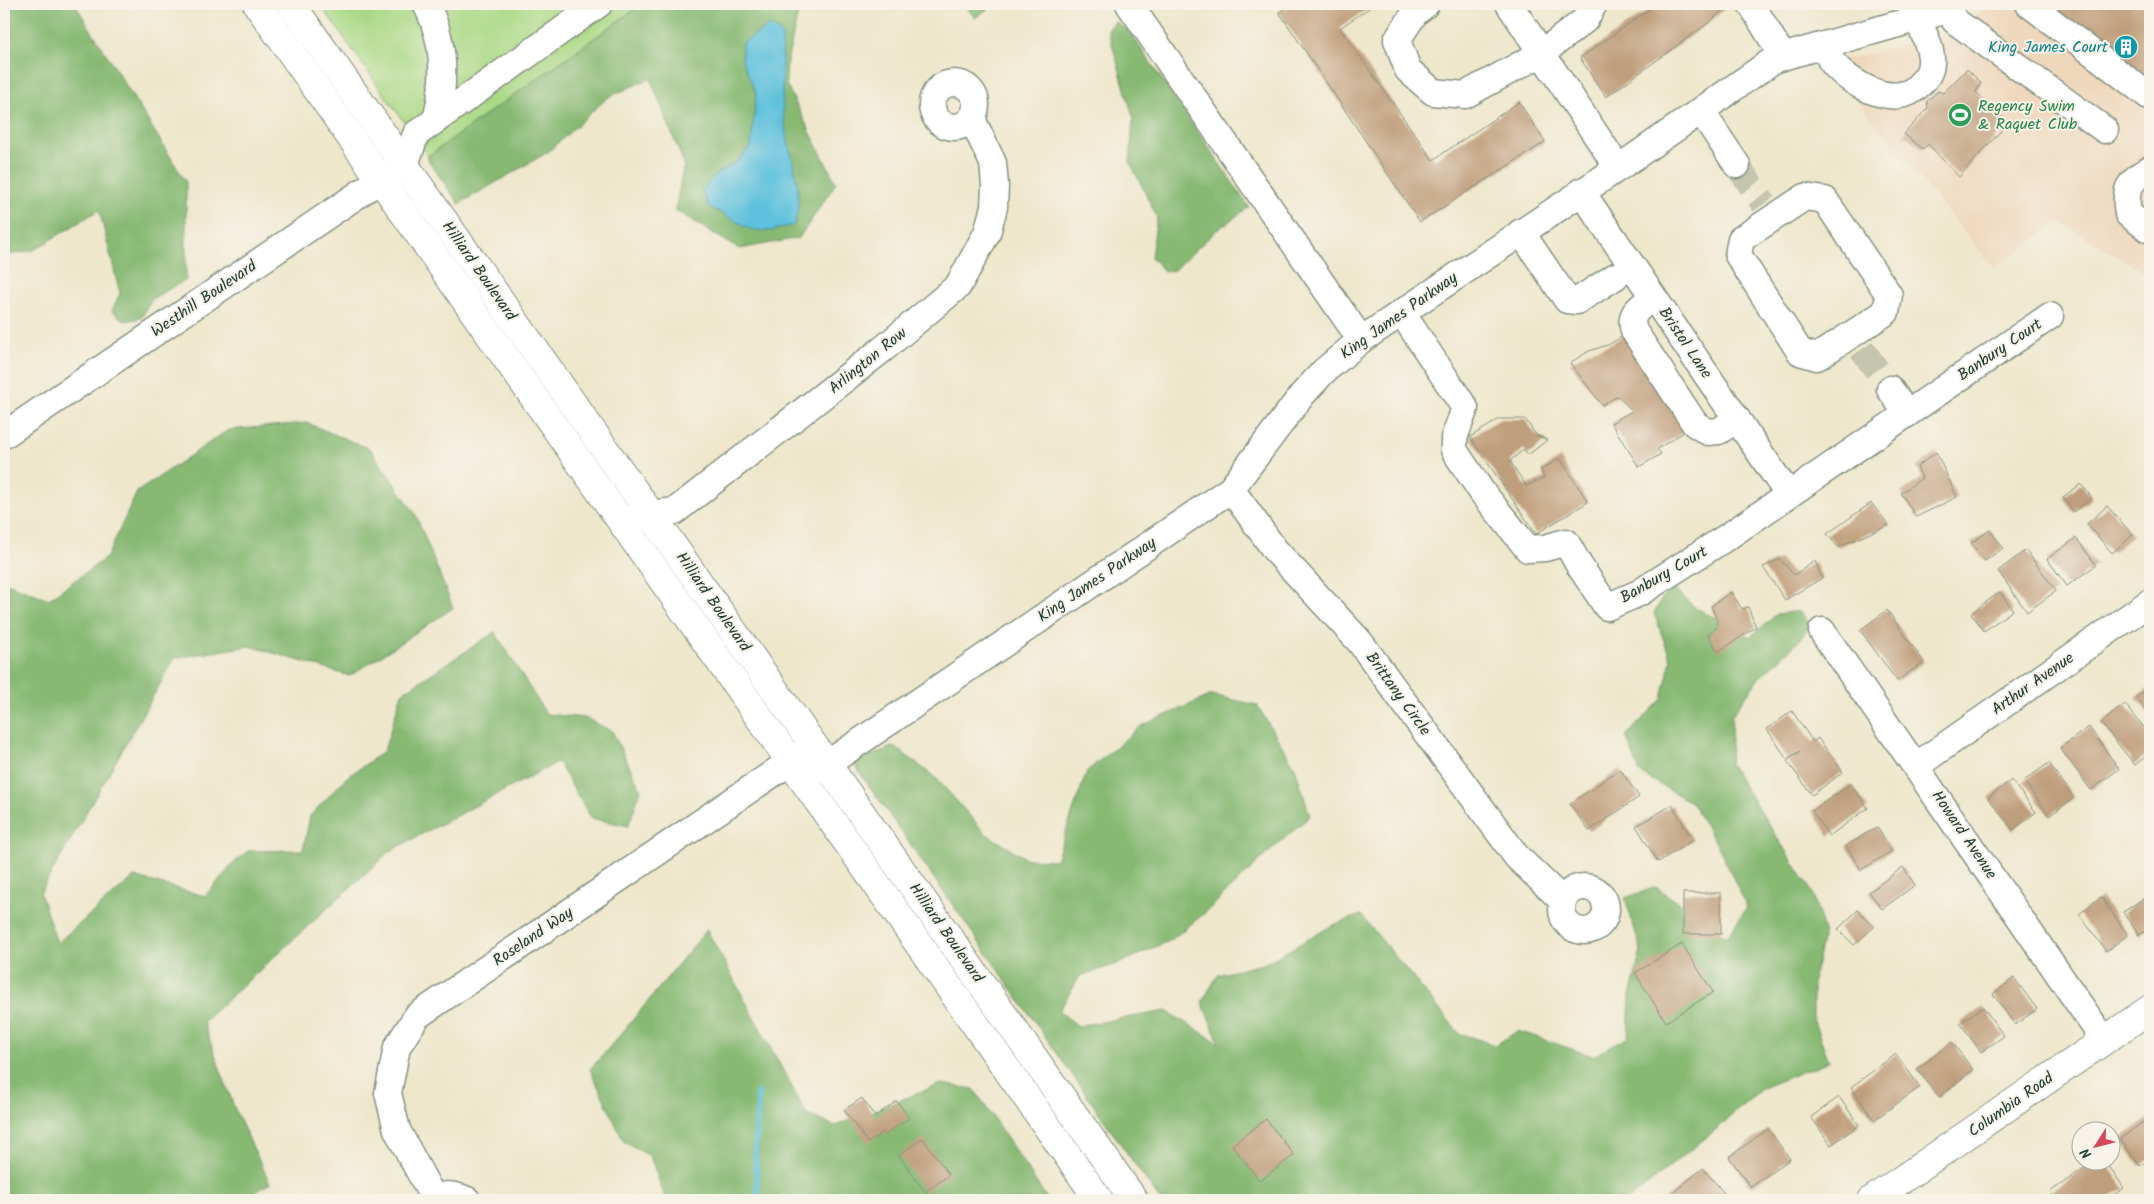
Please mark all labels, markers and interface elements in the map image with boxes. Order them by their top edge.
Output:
building icon: King James Court [2113,34,2139,60]
place label: King James Court [1988,35,2109,60]
place label: Regency Swim & Raquet Club [1978,94,2078,137]
sports icon: Regency Swim & Raquet Club [1947,102,1973,128]
street label: Hilliard Boulevard [435,216,523,327]
street label: Westhill Boulevard [146,254,263,344]
street label: King James Parkway [1335,266,1463,366]
street label: Bristol Lane [1652,302,1718,384]
street label: Banbury Court [1953,312,2048,388]
street label: Arlington Row [823,321,913,400]
street label: King James Parkway [1032,531,1162,629]
street label: Banbury Court [1616,539,1713,610]
street label: Hilliard Boulevard [669,547,757,658]
street label: Arthur Avenue [1986,646,2080,722]
street label: Brittany Circle [1359,647,1437,741]
street label: Howard Avenue [1925,785,2003,885]
street label: Hilliard Boulevard [902,878,990,989]
street label: Roseland Way [488,901,579,973]
street label: Columbia Road [1963,1066,2060,1144]
north arrow [2072,1122,2122,1172]
text: N [2075,1143,2098,1163]

